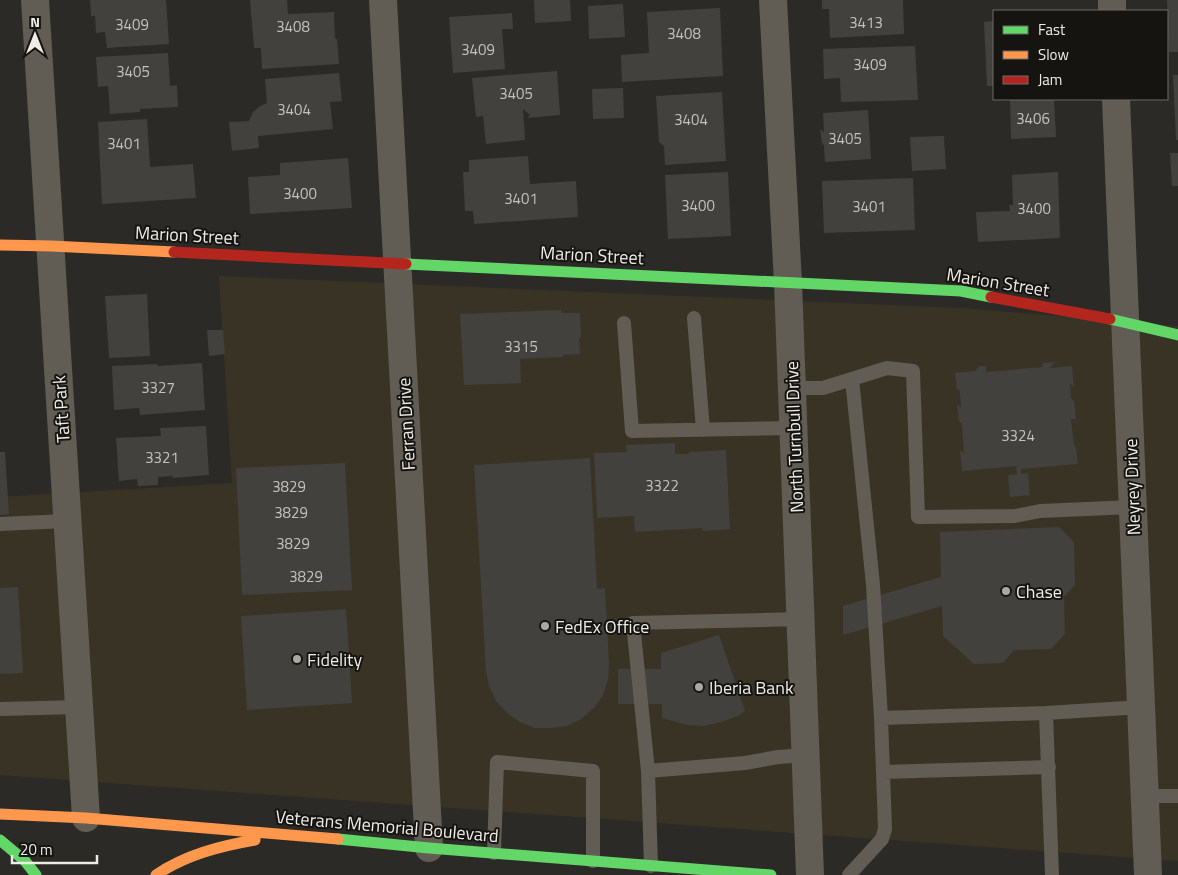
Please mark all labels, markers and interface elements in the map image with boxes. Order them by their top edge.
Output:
north arrow [10,10,60,60]
legend [993,10,1168,100]
text: N [30,11,40,32]
house number: 3413 [849,11,883,34]
house number: 3409 [115,13,149,36]
house number: 3408 [276,15,310,38]
text: Fast [1038,18,1066,41]
house number: 3408 [667,22,701,45]
house number: 3409 [461,38,495,61]
text: Slow [1038,43,1069,66]
house number: 3409 [853,53,887,76]
house number: 3405 [116,60,150,83]
text: Jam [1038,68,1062,91]
house number: 3405 [499,82,533,105]
house number: 3404 [277,98,311,121]
house number: 3406 [1016,107,1050,130]
house number: 3404 [674,108,708,131]
house number: 3405 [828,127,862,150]
house number: 3401 [107,132,141,155]
house number: 3400 [283,182,317,205]
house number: 3401 [504,187,538,210]
house number: 3400 [681,194,715,217]
house number: 3401 [852,195,886,218]
house number: 3400 [1017,197,1051,220]
street label: Marion Street [134,219,240,251]
street label: Marion Street [539,239,645,271]
street label: Marion Street [945,261,1052,304]
house number: 3315 [504,335,538,358]
street label: North Turnbull Drive [778,361,810,513]
street label: Taft Park [45,374,77,444]
house number: 3327 [141,376,175,399]
street label: Ferran Drive [390,377,422,471]
house number: 3324 [1001,424,1035,447]
street label: Neyrey Drive [1117,438,1147,536]
house number: 3321 [145,446,179,469]
house number: 3322 [645,474,679,497]
house number: 3829 [272,475,306,498]
house number: 3829 [274,501,308,524]
house number: 3829 [276,532,310,555]
house number: 3829 [289,565,323,588]
place label: Chase [1016,578,1062,605]
marker: Chase [1000,585,1012,597]
place label: FedEx Office [555,613,649,640]
marker: FedEx Office [539,620,551,632]
place label: Fidelity [307,646,362,673]
marker: Fidelity [291,653,303,665]
place label: Iberia Bank [709,674,794,701]
marker: Iberia Bank [693,681,705,693]
street label: Veterans Memorial Boulevard [274,803,500,849]
scale bar [12,832,98,864]
text: 20 m [20,838,53,861]

